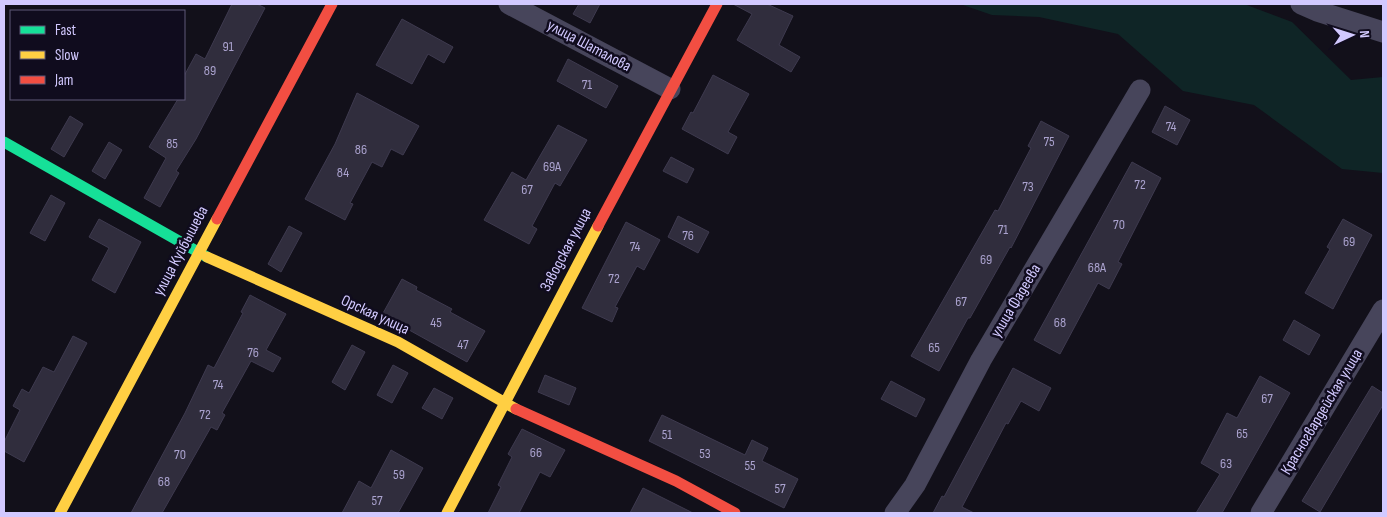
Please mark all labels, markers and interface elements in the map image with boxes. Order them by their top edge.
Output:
legend [10,10,185,100]
north arrow [1327,10,1377,60]
street label: улица Шаталова [544,16,634,76]
text: Fast [55,21,77,40]
text: N [1356,30,1373,38]
house number: 91 [222,38,234,55]
text: Slow [55,46,79,65]
house number: 89 [204,62,216,79]
text: Jam [54,71,73,90]
house number: 71 [582,76,592,93]
house number: 74 [1166,118,1177,135]
house number: 75 [1043,133,1055,150]
house number: 85 [166,135,178,152]
house number: 86 [355,141,367,158]
house number: 69А [543,158,562,175]
house number: 84 [337,164,349,181]
house number: 72 [1134,176,1146,193]
house number: 73 [1022,178,1034,195]
house number: 67 [521,181,533,198]
street label: улица Куйбышева [149,203,213,299]
street label: Заводская улица [536,205,596,295]
house number: 70 [1113,216,1125,233]
house number: 71 [998,221,1008,238]
house number: 76 [682,227,694,244]
house number: 69 [1343,233,1355,250]
house number: 74 [630,238,641,255]
house number: 69 [980,251,992,268]
house number: 68А [1088,259,1107,276]
street label: улица Фадеева [987,261,1045,341]
house number: 72 [608,270,620,287]
street label: Орская улица [338,291,412,339]
house number: 67 [955,293,967,310]
house number: 45 [430,314,442,331]
house number: 68 [1054,314,1066,331]
house number: 47 [457,336,469,353]
house number: 65 [928,339,940,356]
house number: 76 [247,344,259,361]
street label: Красногвардейская улица [1277,346,1367,478]
house number: 74 [213,376,224,393]
house number: 67 [1261,390,1273,407]
house number: 72 [199,406,211,423]
house number: 65 [1236,425,1248,442]
house number: 51 [662,426,672,443]
house number: 66 [530,444,542,461]
house number: 53 [699,445,711,462]
house number: 70 [174,446,186,463]
house number: 63 [1220,455,1232,472]
house number: 55 [744,457,756,474]
house number: 59 [393,466,405,483]
house number: 68 [158,473,170,490]
house number: 57 [774,480,786,497]
house number: 57 [371,492,383,509]

